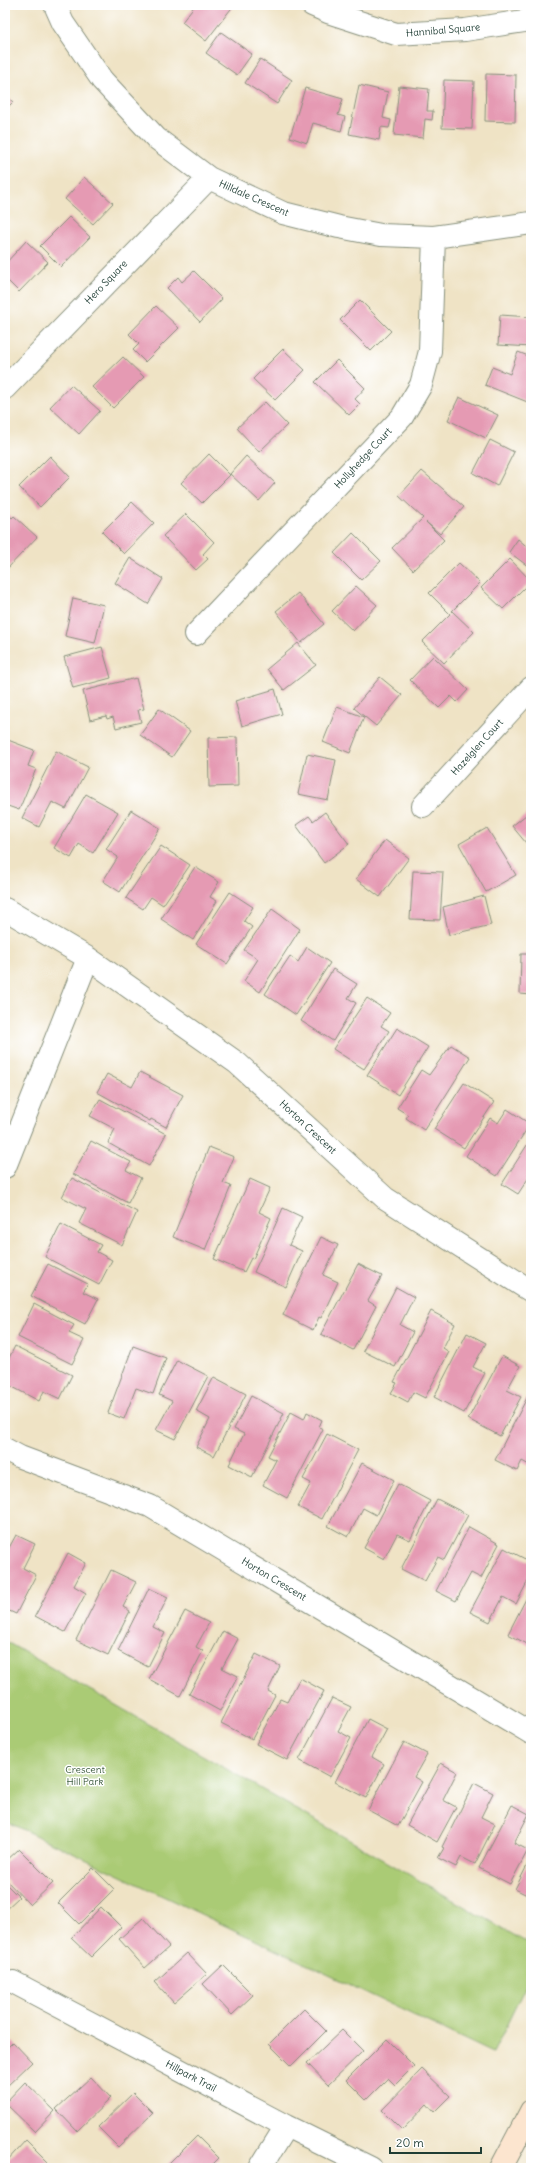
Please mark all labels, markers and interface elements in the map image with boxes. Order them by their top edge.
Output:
street label: Hannibal Square [405,20,481,40]
street label: Hilldale Crescent [217,177,292,219]
street label: Hero Square [82,257,130,307]
street label: Hollyhedge Court [331,424,395,491]
street label: Hazelglen Court [448,715,506,778]
street label: Horton Crescent [277,1097,340,1157]
street label: Horton Crescent [239,1554,309,1604]
park label: Crescent Hill Park [65,1763,105,1788]
street label: Hillpark Trail [163,2057,219,2095]
scale bar [390,2129,481,2155]
text: 20 m [396,2135,424,2150]

